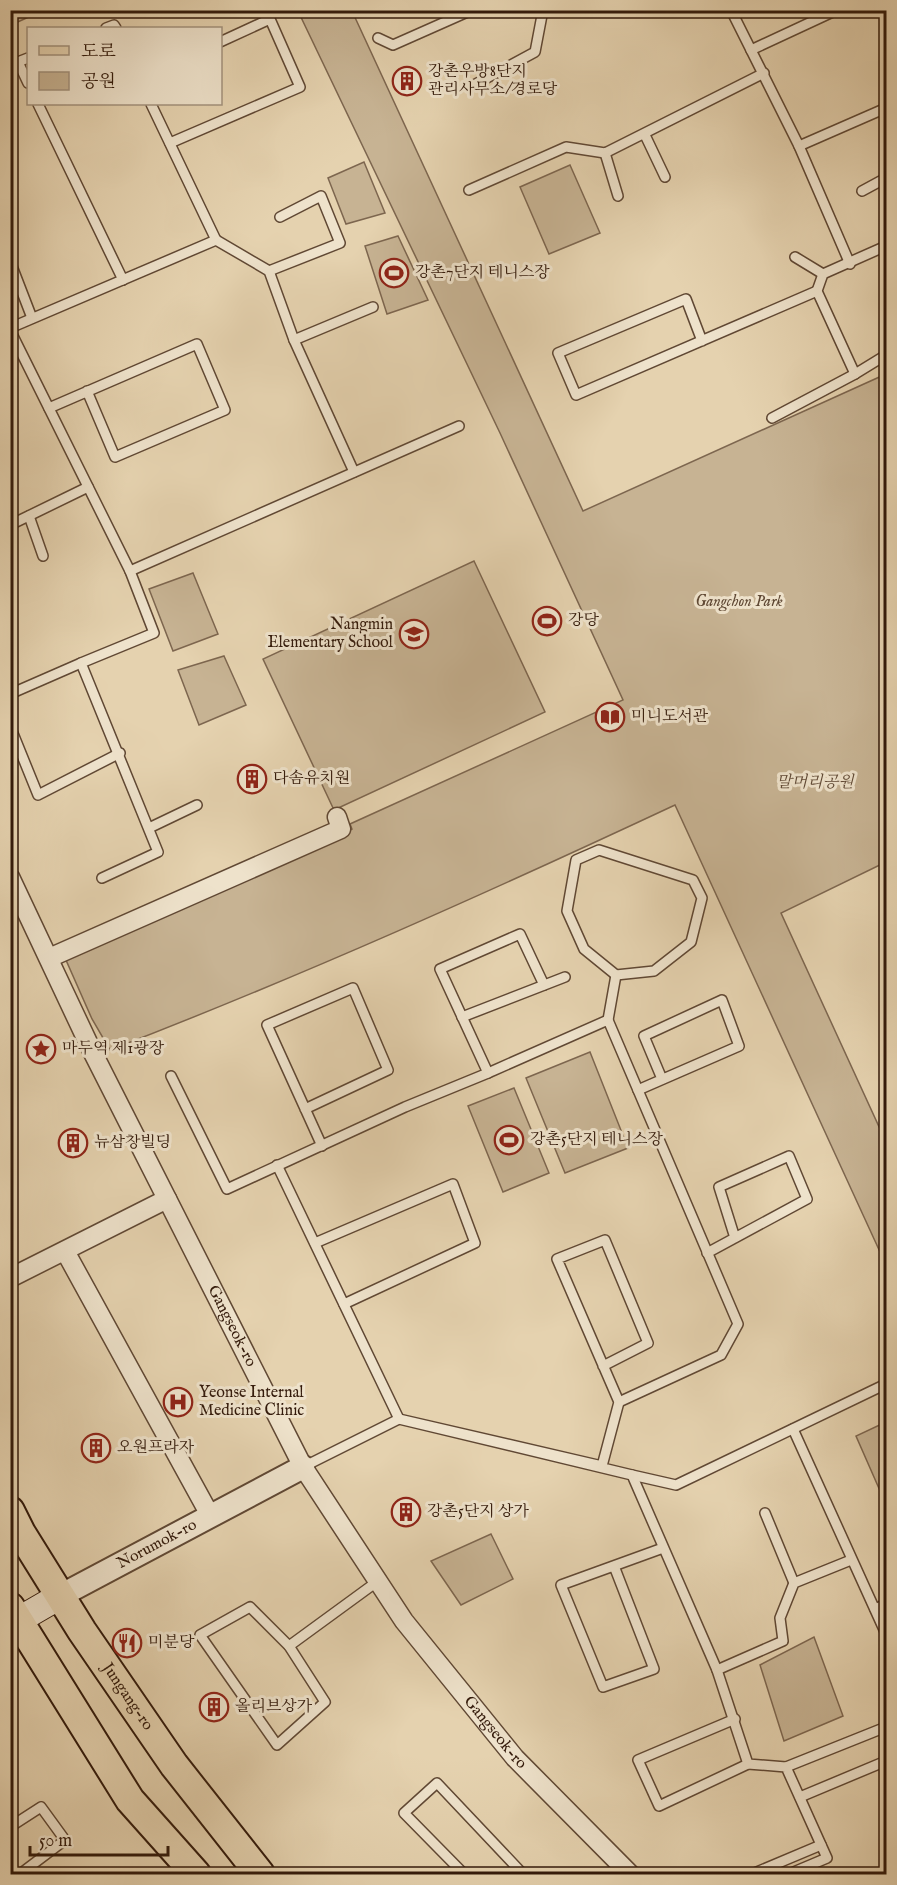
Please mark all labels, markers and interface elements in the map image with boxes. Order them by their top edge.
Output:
legend [27,27,222,105]
text: 도로 [81,41,116,64]
place label: 강촌우방8단지 관리사무소/경로당 [428,62,558,100]
building icon: 강촌우방8단지 관리사무소/경로당 [391,65,423,97]
text: 공원 [81,71,116,94]
sports icon: 강촌7단지 테니스장 [378,257,410,289]
place label: 강촌7단지 테니스장 [415,263,550,283]
park label: Gangchon Park [695,592,783,612]
sports icon: 강당 [531,605,563,637]
place label: 강당 [568,611,599,631]
place label: Nangmin Elementary School [267,615,394,653]
school or university icon: Nangmin Elementary School [398,618,430,650]
library icon: 미니도서관 [594,701,626,733]
place label: 미니도서관 [631,707,709,727]
building icon: 다솜유치원 [236,763,268,795]
place label: 다솜유치원 [273,769,350,789]
park label: 말머리공원 [776,773,855,793]
place icon: 마두역 제1광장 [25,1033,57,1065]
place label: 마두역 제1광장 [62,1039,165,1059]
sports icon: 강촌5단지 테니스장 [493,1124,525,1156]
building icon: 뉴삼창빌딩 [57,1127,89,1159]
place label: 강촌5단지 테니스장 [530,1130,663,1150]
place label: 뉴삼창빌딩 [94,1133,171,1153]
street label: Gangseok-ro [203,1282,261,1371]
place label: Yeonse Internal Medicine Clinic [199,1383,304,1421]
hospital icon: Yeonse Internal Medicine Clinic [162,1386,194,1418]
building icon: 오원프라자 [80,1432,112,1464]
place label: 오원프라자 [117,1438,195,1458]
building icon: 강촌5단지 상가 [390,1496,422,1528]
place label: 강촌5단지 상가 [427,1502,530,1522]
street label: Norumok-ro [114,1515,201,1574]
restaurant icon: 미분당 [111,1627,143,1659]
place label: 미분당 [148,1633,195,1653]
street label: Jungang-ro [96,1658,158,1735]
building icon: 올리브상가 [198,1691,230,1723]
street label: Gangseok-ro [459,1692,531,1774]
place label: 올리브상가 [235,1697,313,1717]
scale bar [30,1819,168,1857]
text: 50 m [39,1830,72,1853]

